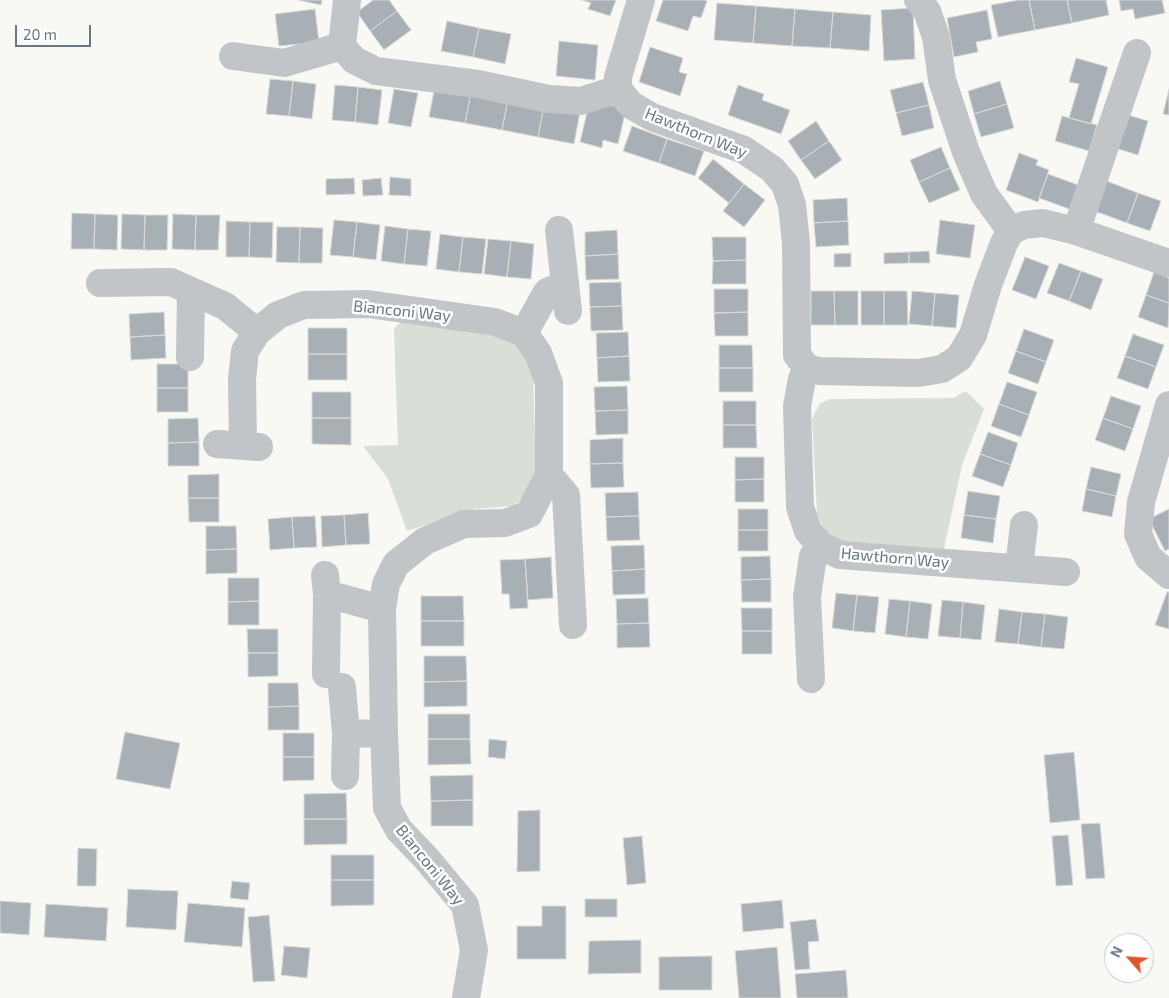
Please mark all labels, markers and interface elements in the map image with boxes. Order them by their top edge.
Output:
scale bar [18,15,94,47]
text: 20 m [23,25,57,43]
street label: Hawthorn Way [642,104,750,162]
street label: Bianconi Way [352,296,452,326]
street label: Hawthorn Way [840,544,950,572]
street label: Bianconi Way [392,821,468,909]
north arrow [1104,933,1154,983]
text: N [1106,943,1126,960]

